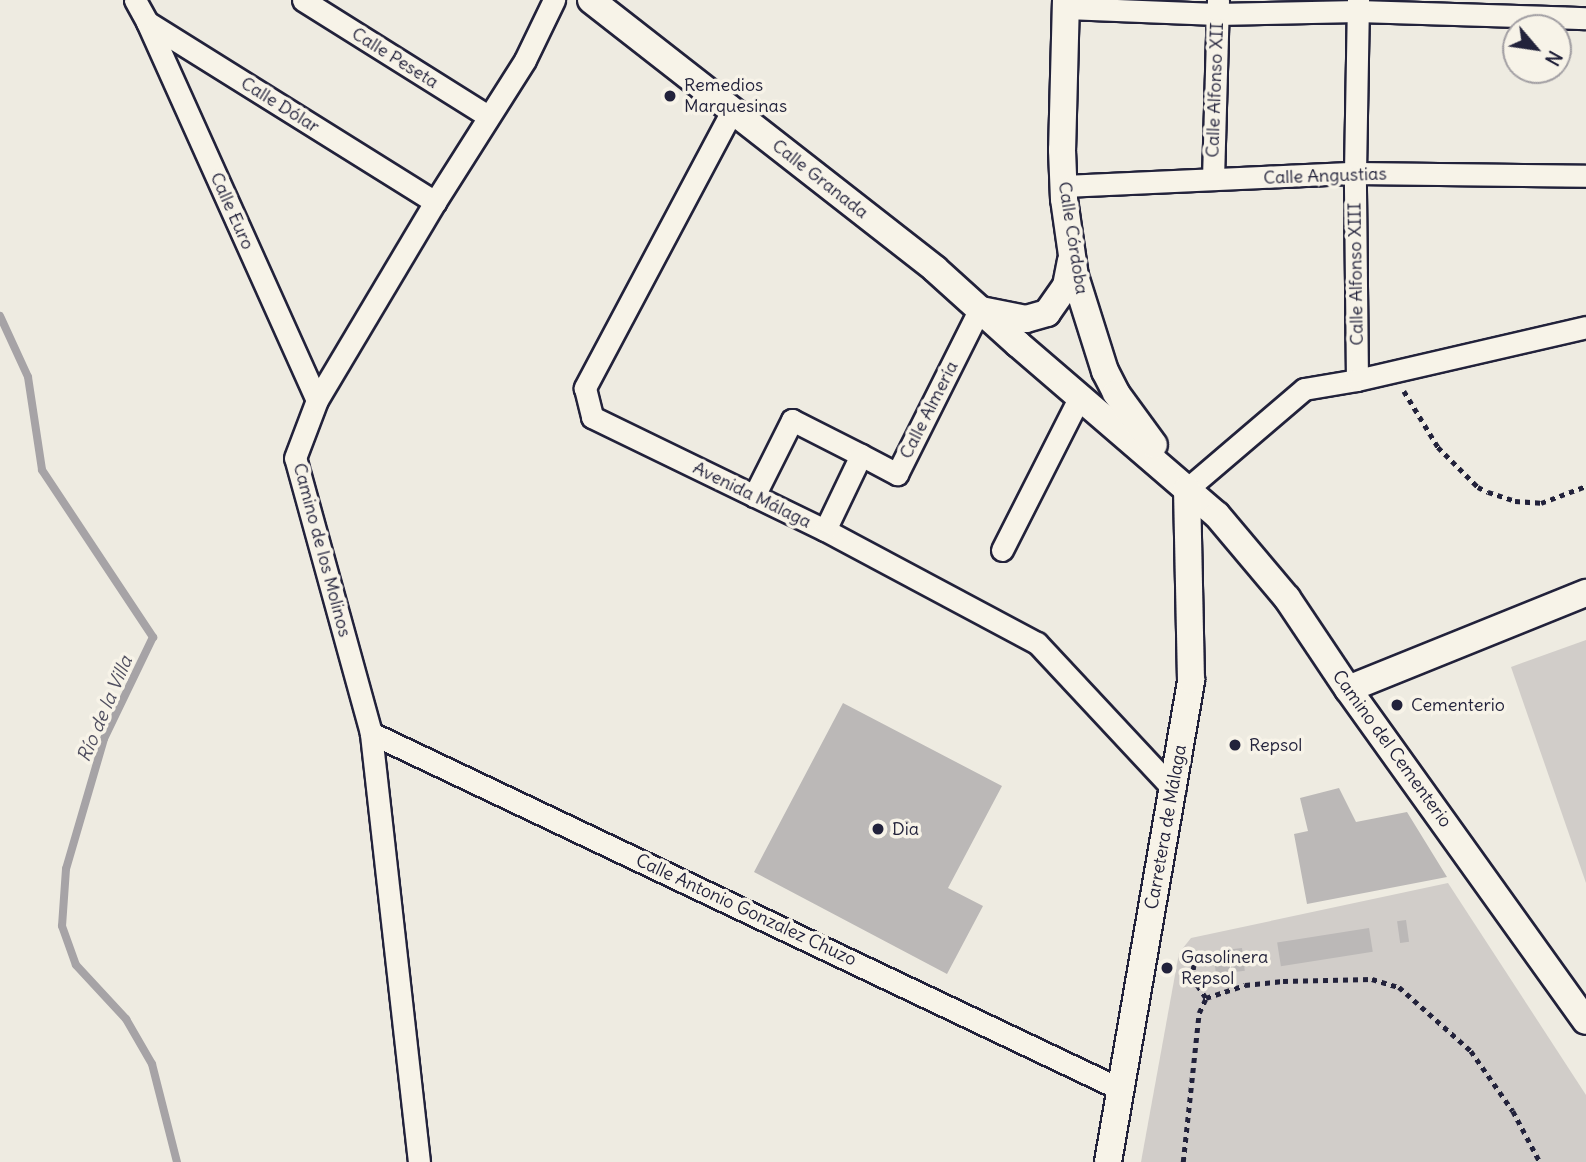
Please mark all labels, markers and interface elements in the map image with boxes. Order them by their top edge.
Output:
north arrow [1502,14,1572,84]
street label: Calle Alfonso XII [1202,22,1228,158]
street label: Calle Peseta [348,23,442,93]
text: N [1540,47,1567,70]
street label: Calle Dólar [237,72,323,138]
place label: Remedios Marquesinas [684,75,787,118]
marker: Remedios Marquesinas [662,88,678,104]
street label: Calle Granada [768,135,872,223]
street label: Calle Angustias [1263,163,1387,189]
street label: Calle Euro [205,169,259,253]
street label: Calle Córdoba [1053,180,1093,296]
street label: Calle Alfonso XIII [1344,202,1368,346]
street label: Calle Almería [895,358,963,462]
street label: Avenida Málaga [689,457,815,533]
street label: Camino de los Molinos [288,461,356,639]
water label: Río de la Villa [73,653,137,765]
street label: Camino del Cementerio [1328,666,1456,832]
place label: Cementerio [1411,694,1505,716]
marker: Cementerio [1389,697,1405,713]
place label: Repsol [1249,734,1302,756]
marker: Repsol [1227,737,1243,753]
street label: Carretera de Málaga [1141,743,1191,911]
place label: Dia [892,818,919,840]
marker: Dia [870,821,886,837]
street label: Calle Antonio Gonzalez Chuzo [632,849,860,971]
place label: Gasolinera Repsol [1181,947,1268,990]
marker: Gasolinera Repsol [1159,960,1175,976]

